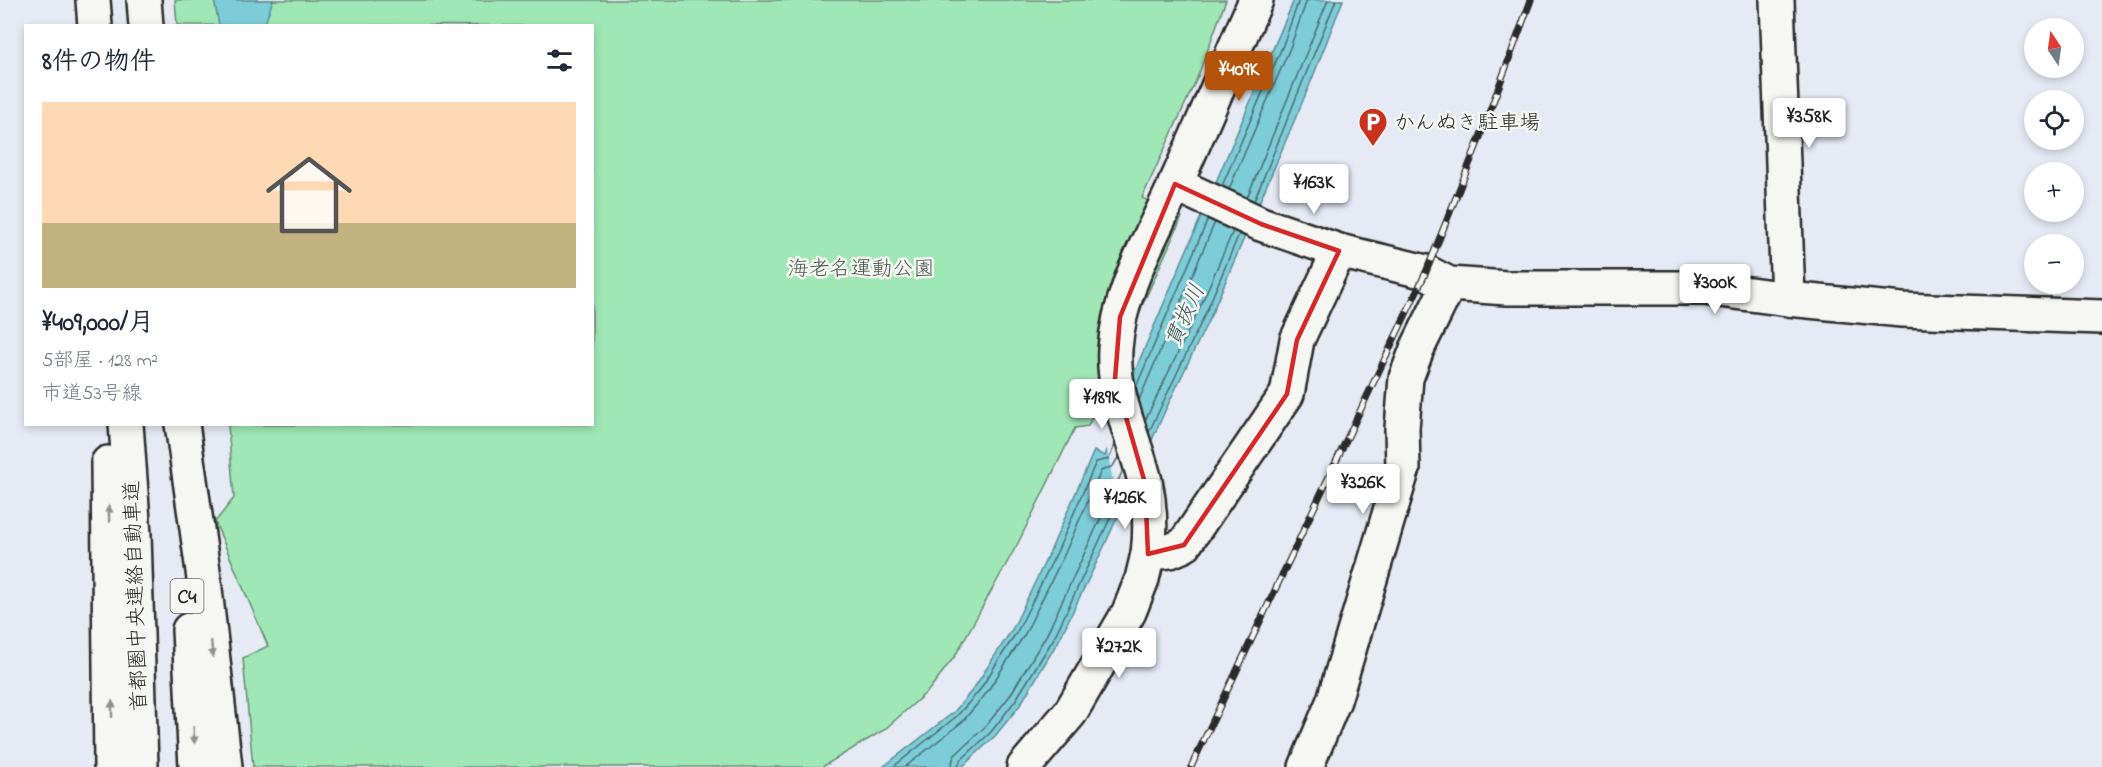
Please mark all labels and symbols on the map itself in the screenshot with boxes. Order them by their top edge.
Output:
north arrow [2024,18,2084,78]
pin: ¥409K [1197,51,1281,102]
pin: ¥358K [1767,98,1851,149]
parking icon: かんぬき駐車場 [1357,106,1389,148]
place label: かんぬき駐車場 [1394,109,1541,139]
pin: ¥163K [1272,164,1356,215]
park label: 海老名運動公園 [788,255,935,285]
pin: ¥300K [1673,264,1757,315]
water label: 貫抜川 [1159,280,1215,353]
pin: ¥189K [1060,379,1144,430]
pin: ¥326K [1321,464,1405,515]
pin: ¥126K [1083,479,1167,530]
street label: 首都圏中央連絡自動車道 [118,480,156,712]
one-way arrow [104,504,114,523]
road number: C4 [170,579,204,613]
pin: ¥272K [1077,628,1161,679]
one-way arrow [207,640,217,659]
one-way arrow [107,699,117,718]
one-way arrow [190,725,199,744]

